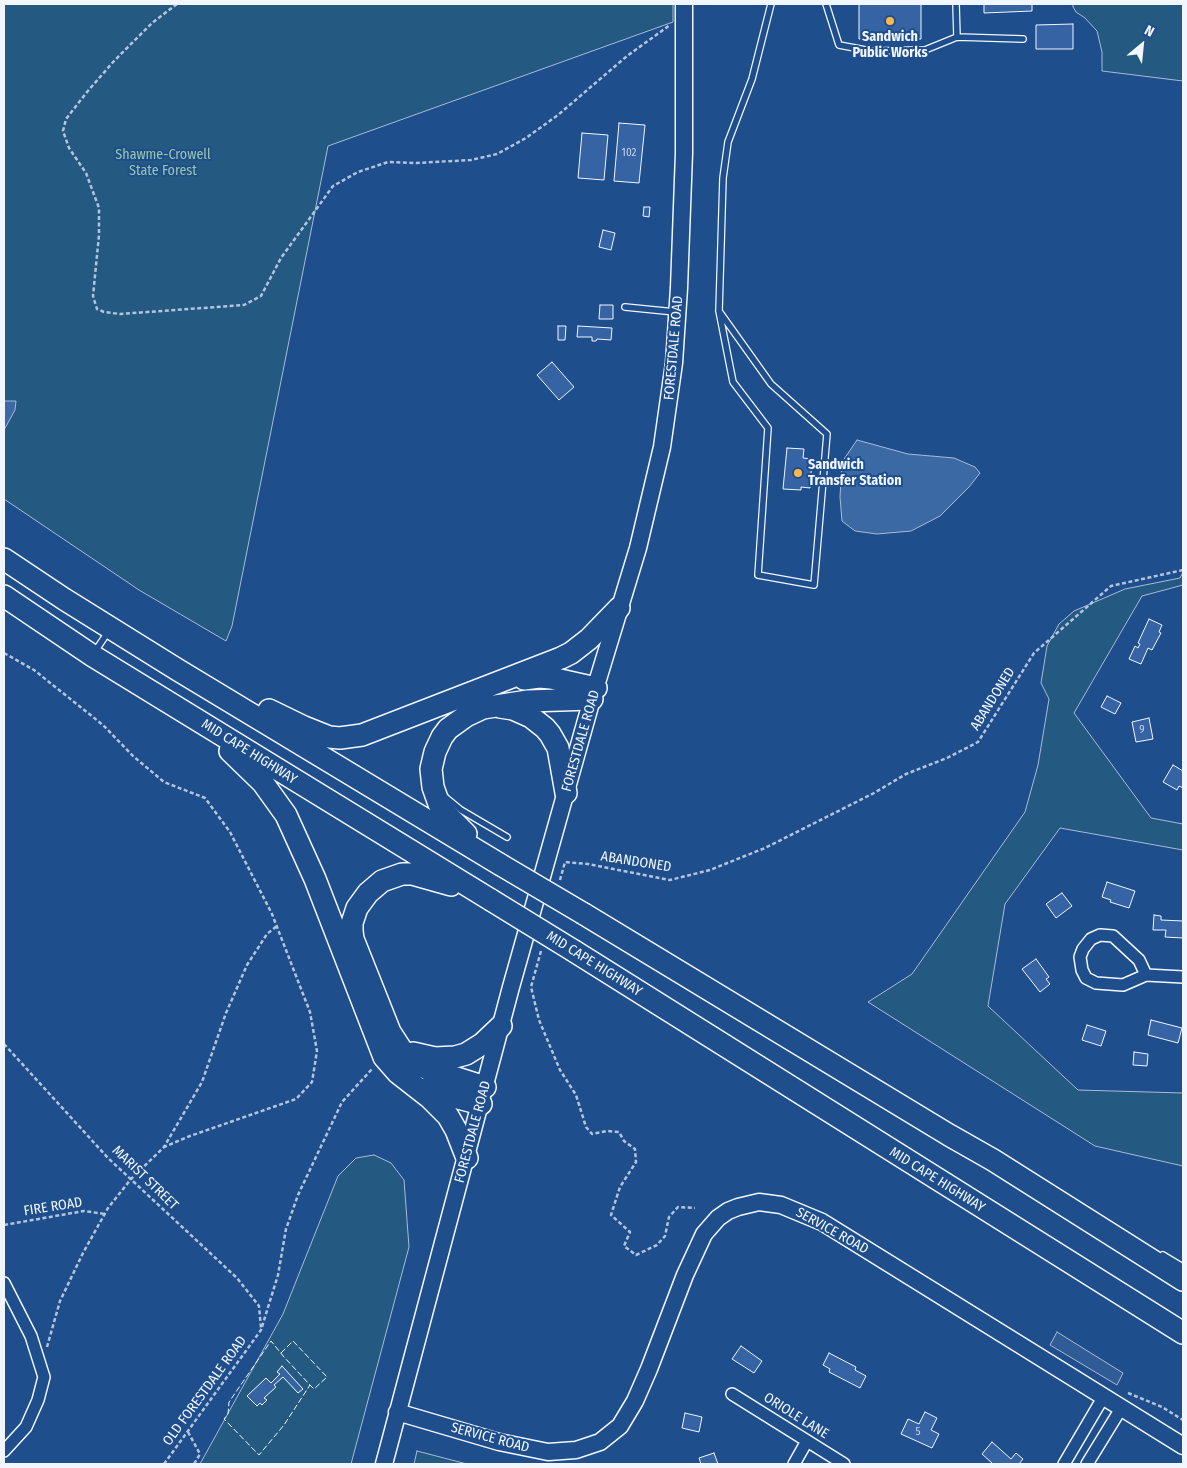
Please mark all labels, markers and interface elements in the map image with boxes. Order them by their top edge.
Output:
marker: Sandwich Public Works [884,15,896,27]
north arrow [1117,20,1167,70]
text: N [1142,22,1157,41]
place label: Sandwich Public Works [852,29,928,62]
house number: 102 [622,146,636,160]
park label: Shawme-Crowell State Forest [115,147,211,180]
street label: FORESTDALE ROAD [661,295,687,401]
place label: Sandwich Transfer Station [808,457,902,490]
marker: Sandwich Transfer Station [792,467,804,479]
street label: ABANDONED [967,664,1019,734]
street label: FORESTDALE ROAD [558,688,604,794]
street label: MID CAPE HIGHWAY [198,716,300,788]
house number: 9 [1139,723,1145,737]
street label: ABANDONED [600,848,672,876]
street label: MID CAPE HIGHWAY [543,928,645,1000]
street label: FORESTDALE ROAD [451,1079,495,1185]
street label: MARIST STREET [108,1142,182,1214]
street label: MID CAPE HIGHWAY [886,1144,988,1216]
street label: FIRE ROAD [23,1194,83,1220]
street label: SERVICE ROAD [793,1204,871,1258]
street label: OLD FORESTDALE ROAD [160,1333,250,1449]
street label: ORIOLE LANE [760,1389,832,1443]
street label: SERVICE ROAD [449,1419,531,1457]
house number: 5 [915,1425,921,1439]

